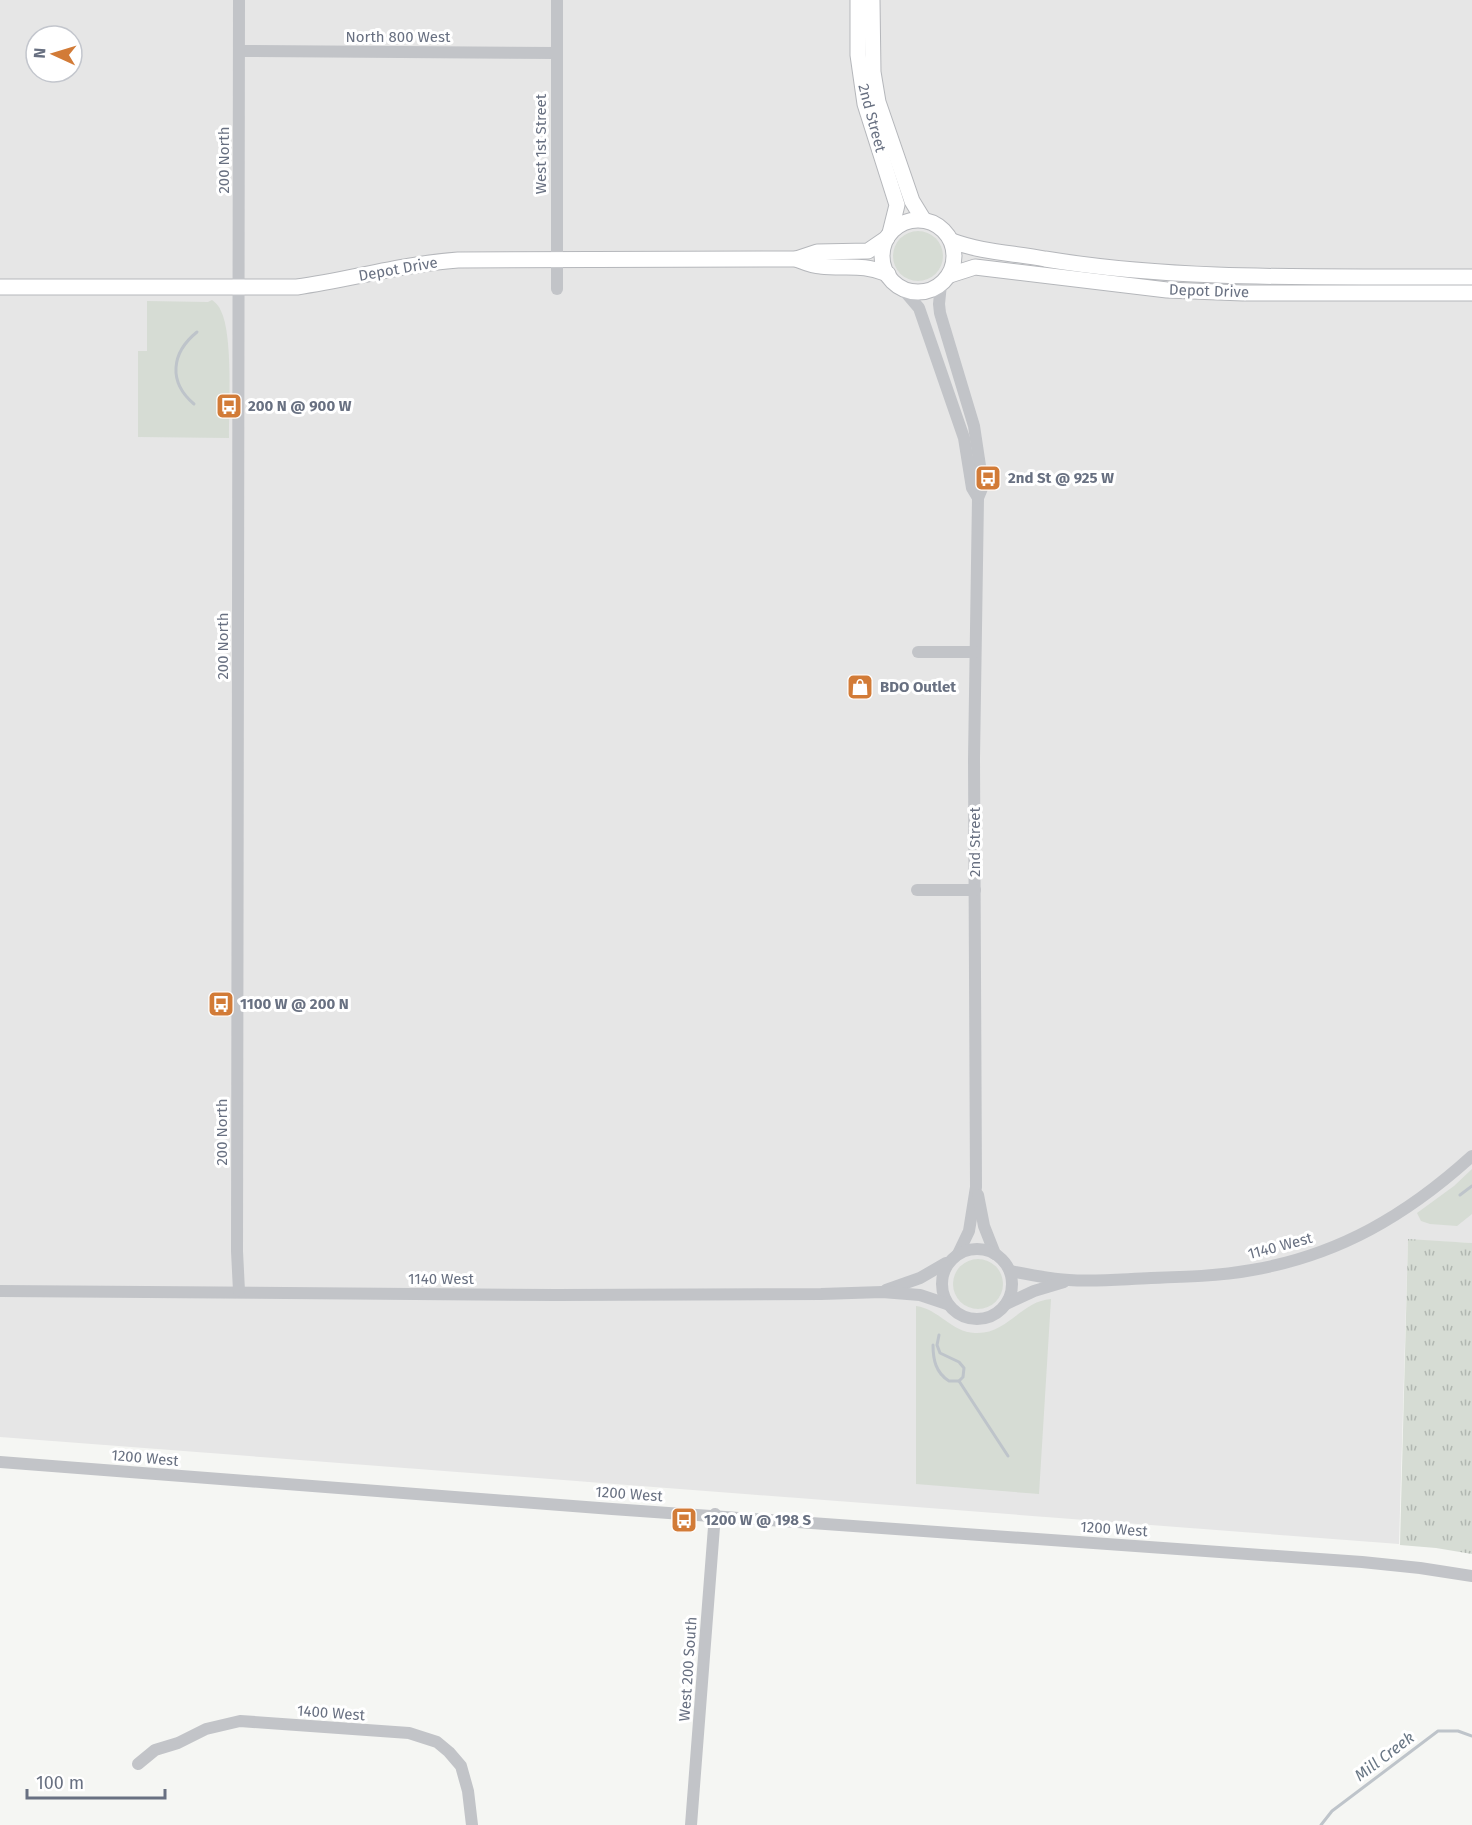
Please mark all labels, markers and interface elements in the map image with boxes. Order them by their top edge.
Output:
north arrow [24,24,84,84]
street label: North 800 West [346,28,451,46]
text: N [30,47,49,59]
street label: 2nd Street [854,82,890,155]
street label: West 1st Street [532,93,550,194]
street label: 200 North [215,126,233,194]
street label: Depot Drive [357,253,439,285]
street label: Depot Drive [1169,281,1249,301]
bus stop icon: 200 N @ 900 W [214,391,244,421]
place label: 200 N @ 900 W [248,397,352,415]
bus stop icon: 2nd St @ 925 W [973,463,1003,493]
place label: 2nd St @ 925 W [1008,469,1114,487]
street label: 200 North [214,612,232,680]
shop icon: BDO Outlet [845,672,875,702]
place label: BDO Outlet [880,678,956,696]
street label: 2nd Street [966,806,984,877]
bus stop icon: 1100 W @ 200 N [206,989,236,1019]
place label: 1100 W @ 200 N [240,995,349,1013]
street label: 200 North [213,1098,231,1166]
street label: 1140 West [1246,1229,1315,1263]
street label: 1140 West [408,1270,475,1288]
street label: 1200 West [111,1446,180,1470]
street label: 1200 West [595,1483,664,1505]
bus stop icon: 1200 W @ 198 S [669,1505,699,1535]
place label: 1200 W @ 198 S [704,1511,812,1529]
street label: 1200 West [1080,1518,1149,1540]
street label: West 200 South [675,1616,701,1722]
street label: 1400 West [296,1702,366,1724]
water label: Mill Creek [1351,1728,1418,1785]
scale bar [27,1762,165,1800]
text: 100 m [36,1772,84,1794]

